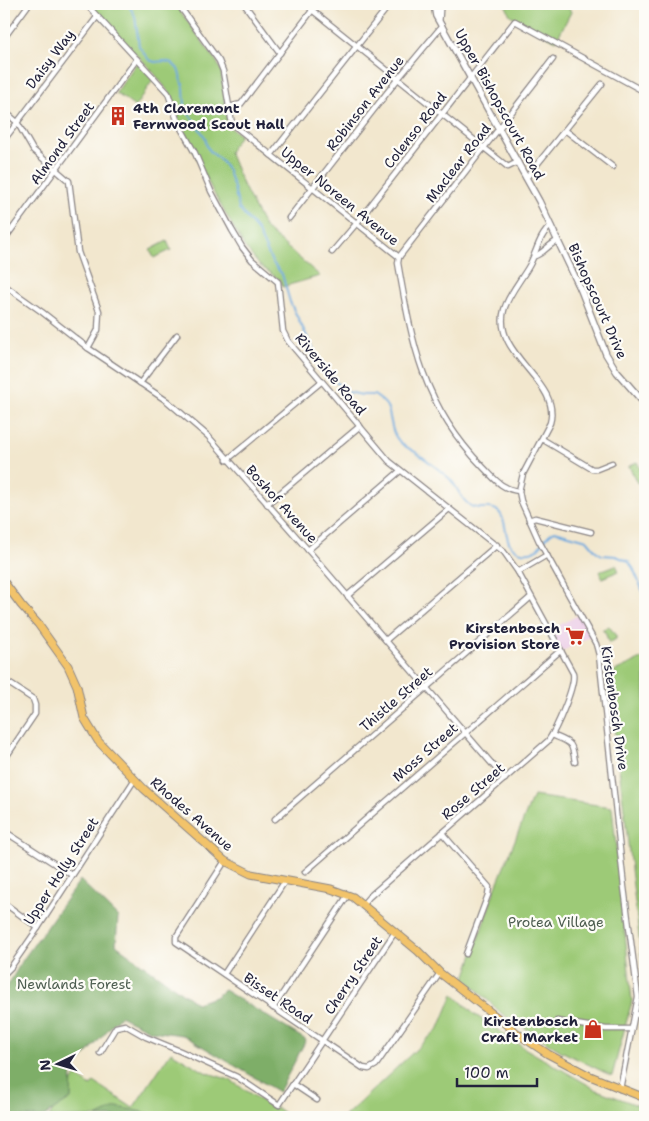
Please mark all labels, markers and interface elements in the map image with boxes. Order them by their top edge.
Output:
street label: Upper Bishopscourt Road [451,25,549,183]
street label: Daisy Way [22,26,78,92]
street label: Robinson Avenue [322,52,408,154]
street label: Colenso Road [380,88,451,172]
street label: Almond Street [26,98,98,188]
place label: 4th Claremont Fernwood Scout Hall [133,99,285,133]
building icon: 4th Claremont Fernwood Scout Hall [107,105,129,127]
street label: Maclear Road [421,120,495,206]
street label: Upper Noreen Avenue [277,143,403,249]
street label: Bishopscourt Drive [564,240,632,362]
street label: Riverside Road [292,329,371,419]
street label: Boshof Avenue [242,461,322,547]
place label: Kirstenbosch Provision Store [449,619,560,653]
supermarket icon: Kirstenbosch Provision Store [564,625,586,647]
street label: Kirstenbosch Drive [597,645,633,771]
street label: Thistle Street [356,662,436,736]
street label: Moss Street [388,719,462,785]
street label: Rose Street [438,759,508,823]
street label: Rhodes Avenue [147,773,237,855]
street label: Upper Holly Street [19,814,103,928]
park label: Protea Village [508,913,604,931]
street label: Cherry Street [320,932,386,1018]
street label: Bisset Road [240,968,316,1028]
park label: Newlands Forest [17,975,131,993]
place label: Kirstenbosch Craft Market [481,1012,578,1046]
shop icon: Kirstenbosch Craft Market [582,1018,604,1040]
north arrow [32,1038,82,1088]
scale bar [457,1056,536,1088]
text: N [36,1059,54,1071]
text: 100 m [464,1063,509,1083]

